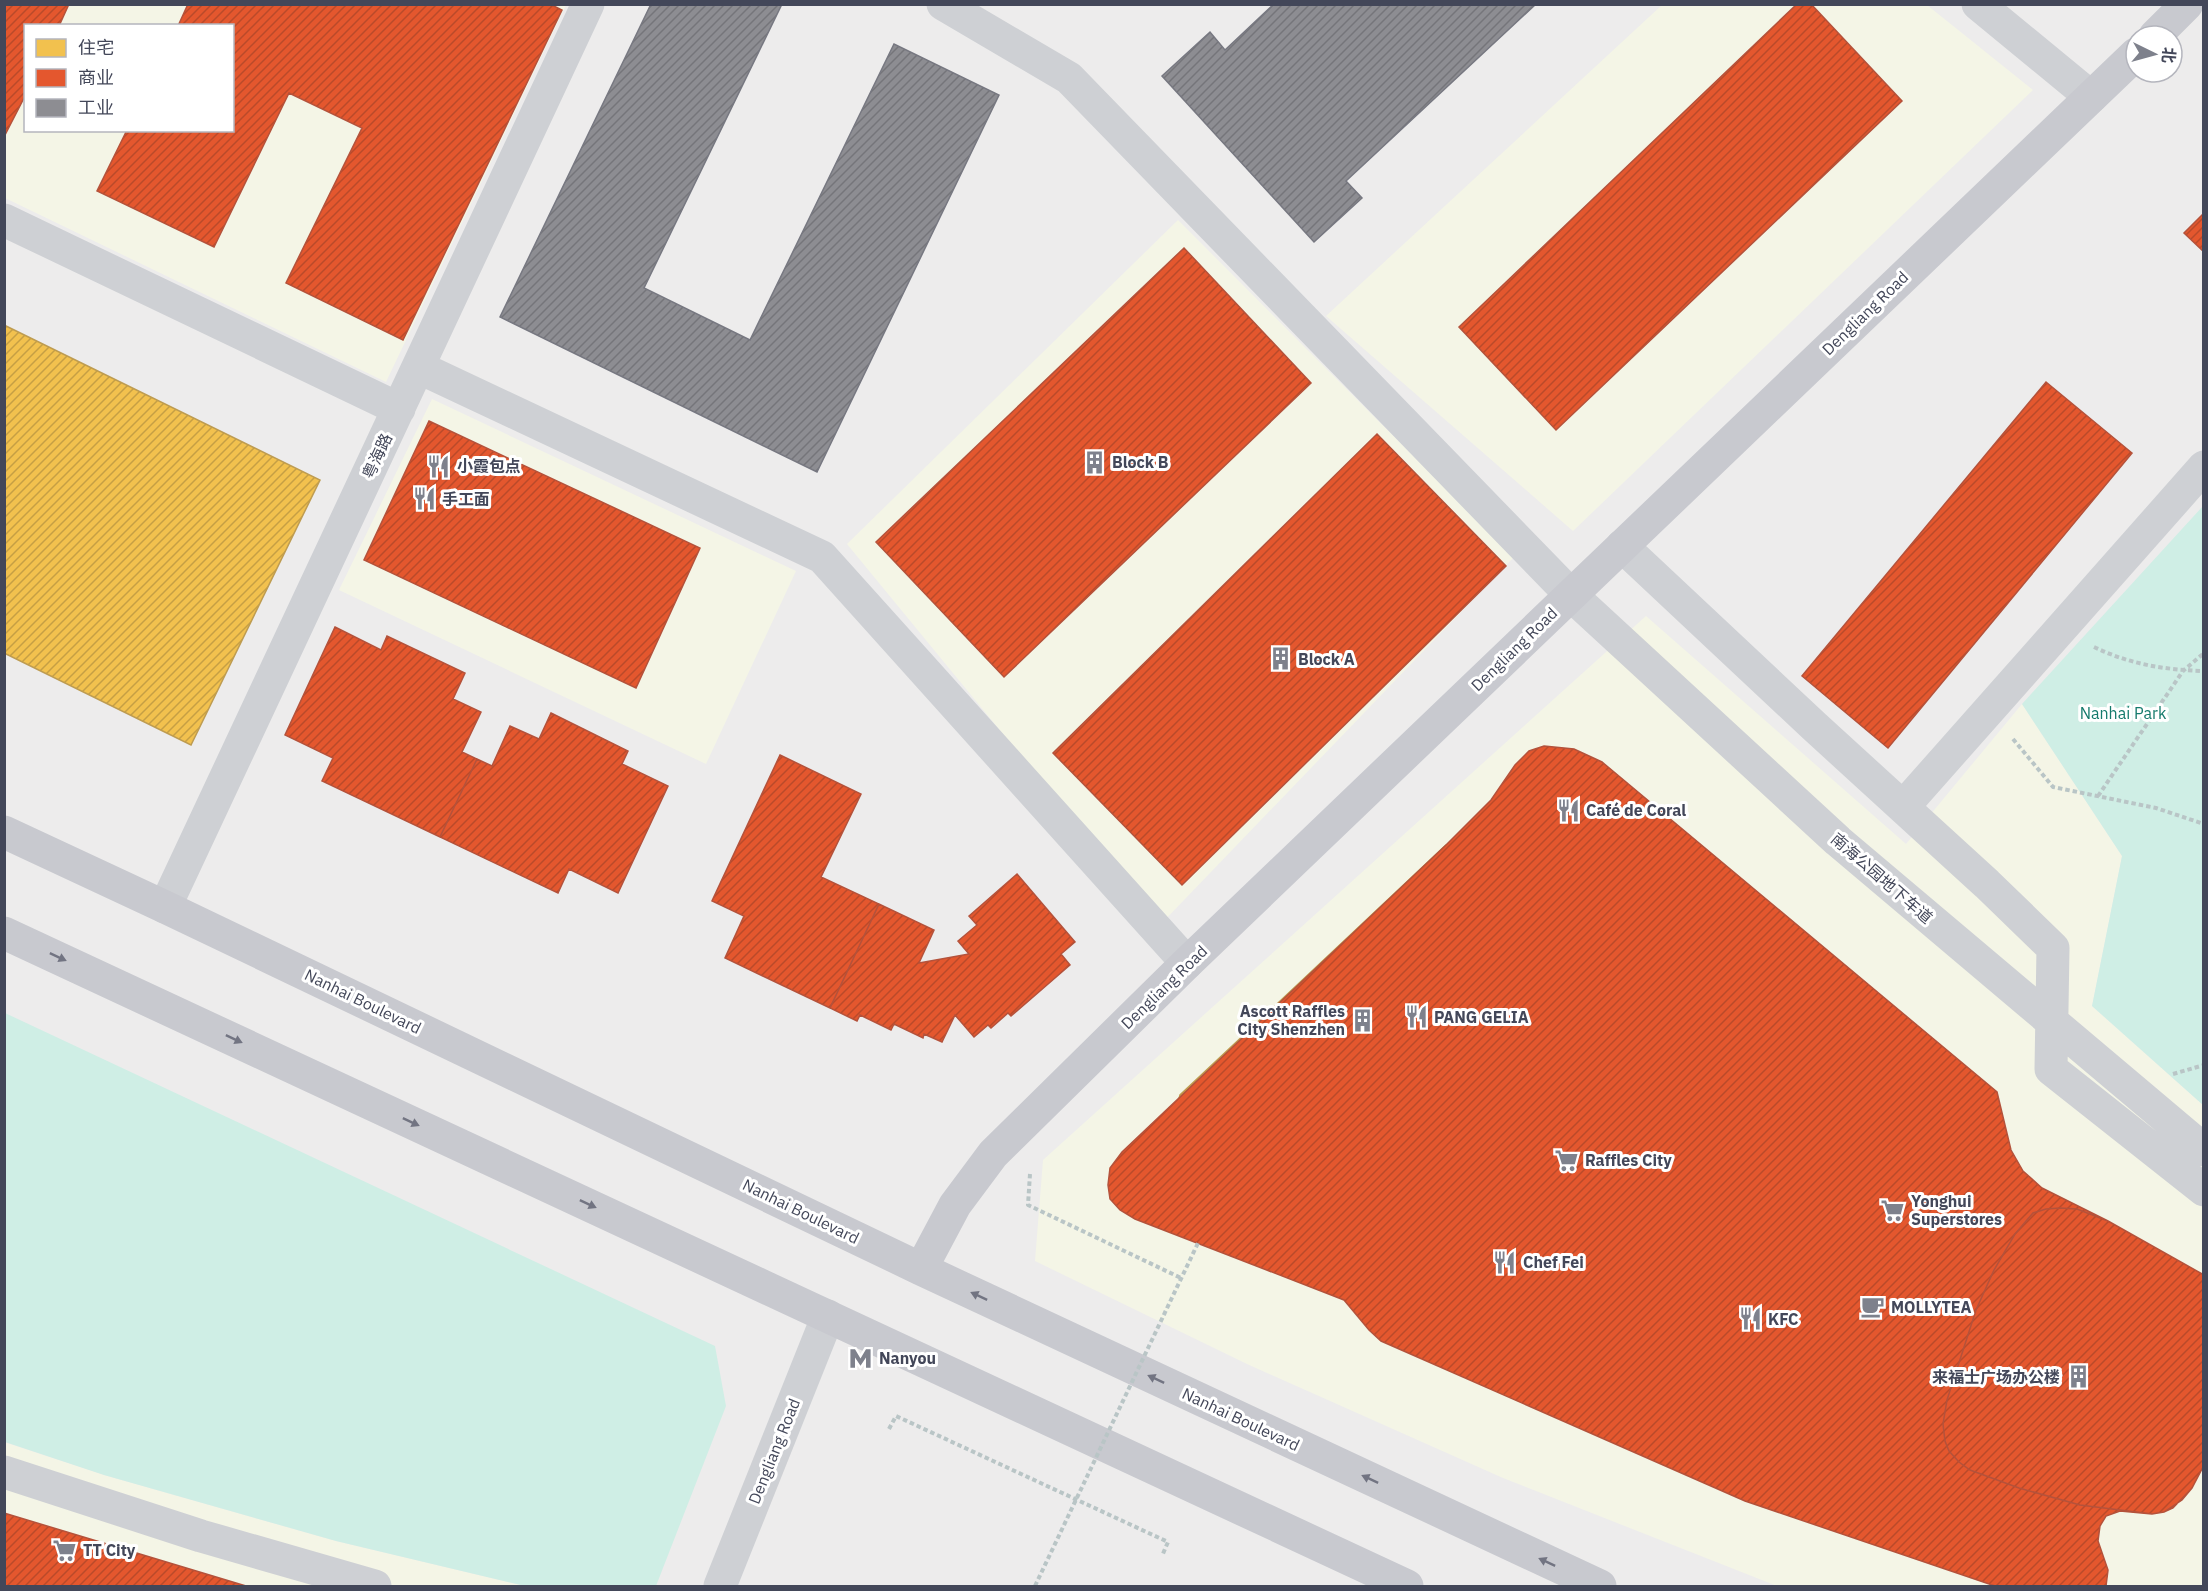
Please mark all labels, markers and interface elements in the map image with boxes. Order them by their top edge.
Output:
legend [24,24,234,132]
north arrow [2124,24,2184,84]
text: 住宅 [78,36,114,59]
text: 北 [2158,46,2180,64]
text: 商业 [78,66,114,89]
text: 工业 [78,96,114,119]
street label: Dengliang Road [1818,267,1912,359]
street label: 粤海路 [358,430,396,482]
building icon: Block B [1081,449,1107,475]
place label: Block B [1112,452,1169,472]
restaurant icon: 小霞包点 [426,453,452,479]
place label: 小霞包点 [457,456,521,476]
restaurant icon: 手工面 [411,486,437,512]
place label: 手工面 [442,489,490,509]
street label: Dengliang Road [1467,603,1561,695]
building icon: Block A [1267,646,1293,672]
place label: Block A [1298,649,1355,669]
park label: Nanhai Park [2080,703,2167,723]
restaurant icon: Café de Coral [1555,797,1581,823]
place label: Café de Coral [1586,800,1686,820]
street label: 南海公园地下车道 [1827,828,1937,928]
street label: Dengliang Road [1117,941,1211,1033]
one-way arrow [49,953,66,962]
street label: Nanhai Boulevard [301,964,425,1038]
place label: Ascott Raffles City Shenzhen [1237,1001,1345,1039]
restaurant icon: PANG GELIA [1403,1004,1429,1030]
building icon: Ascott Raffles City Shenzhen [1350,1007,1376,1033]
place label: PANG GELIA [1434,1007,1529,1027]
one-way arrow [226,1035,243,1044]
one-way arrow [403,1117,420,1126]
supermarket icon: Raffles City [1554,1147,1580,1173]
place label: Raffles City [1585,1150,1672,1170]
street label: Nanhai Boulevard [739,1174,863,1248]
place label: Yonghui Superstores [1911,1191,2002,1229]
supermarket icon: Yonghui Superstores [1880,1197,1906,1223]
one-way arrow [579,1200,596,1209]
restaurant icon: Chef Fei [1492,1249,1518,1275]
place label: Chef Fei [1523,1252,1584,1272]
one-way arrow [971,1291,988,1300]
cafe icon: MOLLYTEA [1860,1294,1886,1320]
place label: MOLLYTEA [1891,1297,1972,1317]
restaurant icon: KFC [1737,1306,1763,1332]
place label: KFC [1768,1309,1798,1329]
metro station icon: Nanyou [848,1345,874,1371]
place label: Nanyou [879,1348,936,1368]
building icon: 来福士广场办公楼 [2065,1364,2091,1390]
place label: 来福士广场办公楼 [1932,1367,2060,1387]
one-way arrow [1147,1374,1164,1383]
street label: Nanhai Boulevard [1179,1383,1303,1455]
street label: Dengliang Road [744,1395,804,1507]
one-way arrow [1362,1475,1379,1484]
supermarket icon: TT City [52,1537,78,1563]
place label: TT City [83,1540,136,1560]
one-way arrow [1538,1556,1556,1566]

